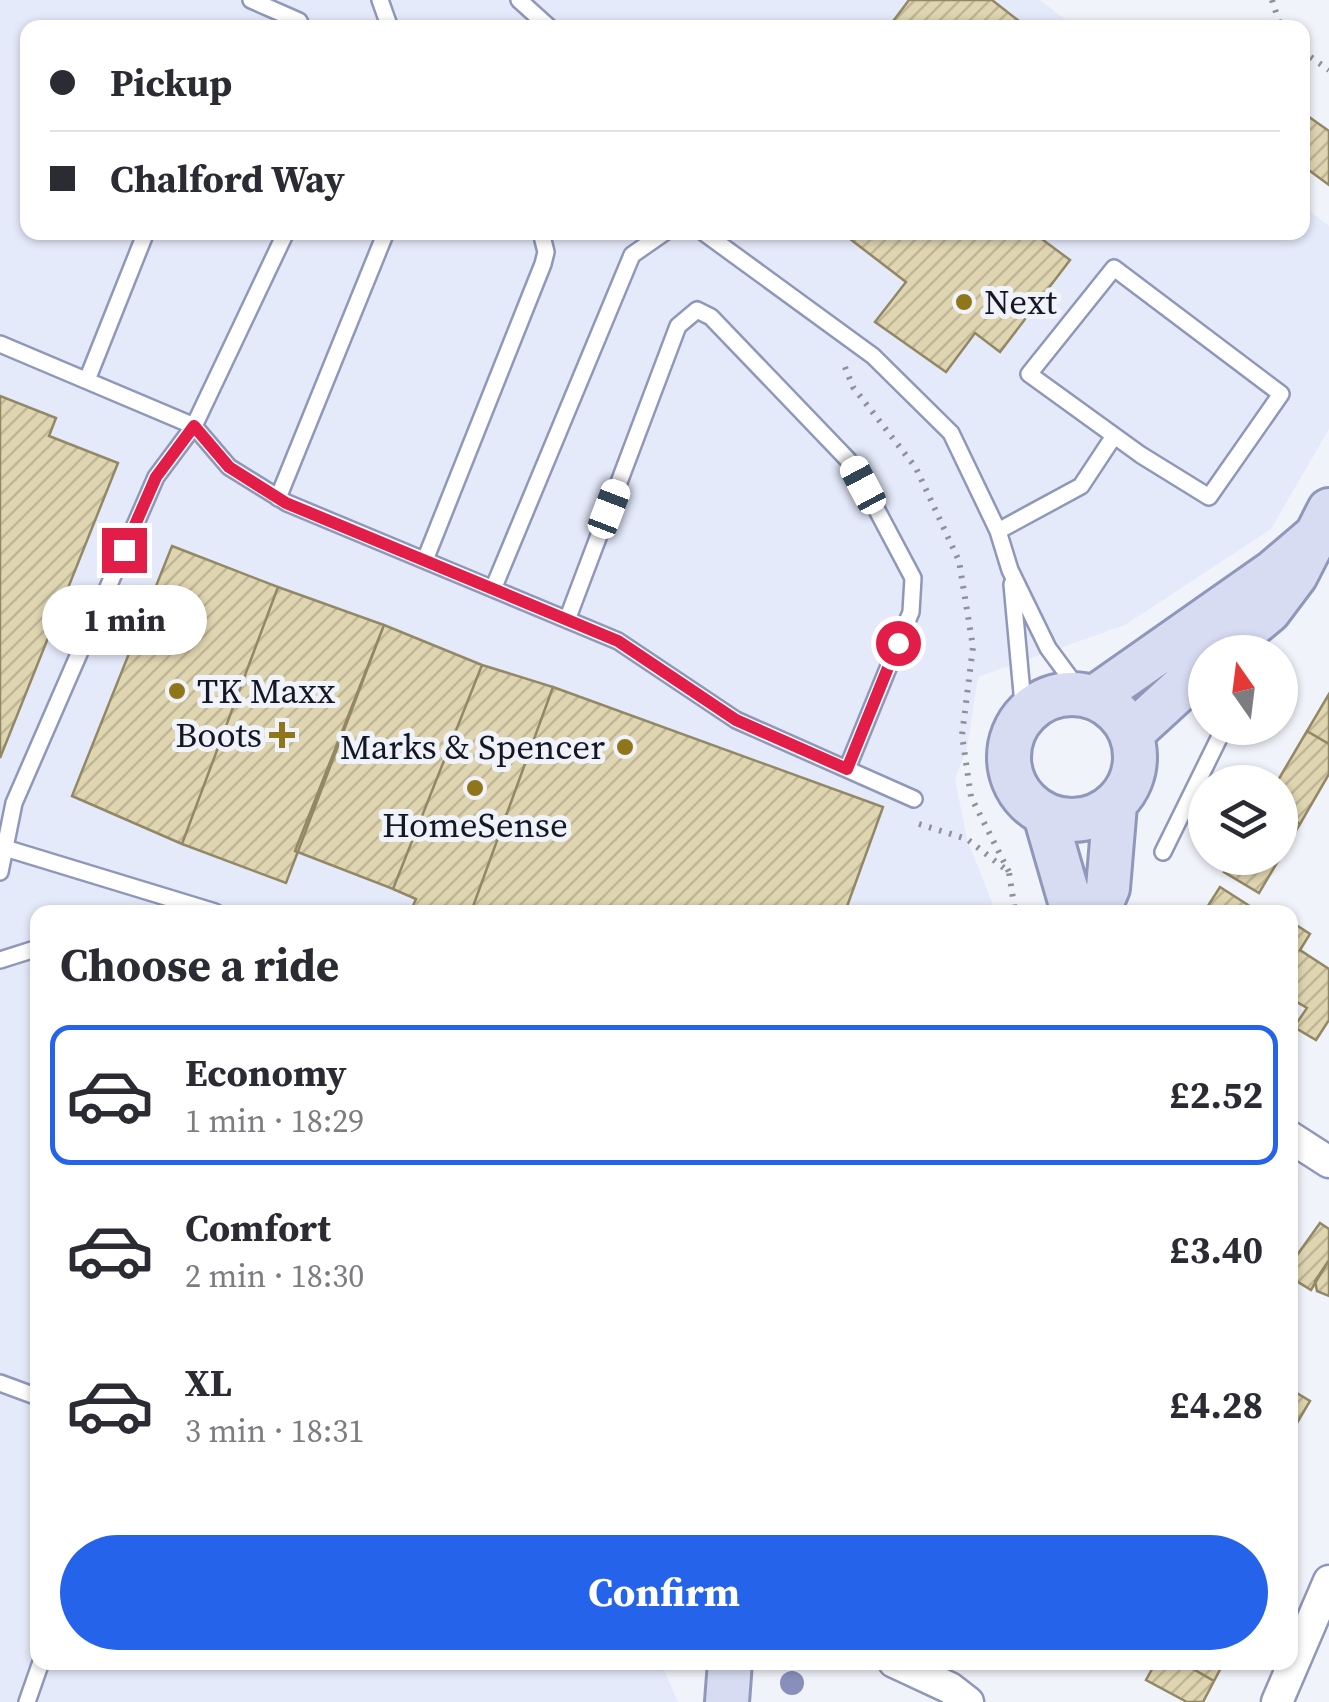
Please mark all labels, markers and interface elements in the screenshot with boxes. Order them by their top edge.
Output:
text: Pickup [110,57,232,109]
text: Chalford Way [110,153,345,205]
place label: Next [984,278,1058,326]
marker: Next [953,291,975,313]
car [836,451,890,519]
car [584,476,634,542]
route end [102,528,147,573]
callout: 1 min [42,585,206,655]
text: 1 min [83,598,166,642]
route start [876,621,921,666]
north arrow [1188,635,1298,745]
map controls [1188,635,1298,875]
place label: TK Maxx [197,667,336,715]
marker: TK Maxx [166,680,188,702]
place label: Boots [175,711,262,759]
place label: Marks & Spencer [340,723,605,771]
marker: Boots [271,724,293,746]
marker: Marks & Spencer [614,736,636,758]
button: layers [1188,765,1298,875]
marker: HomeSense [464,777,486,799]
place label: HomeSense [382,801,568,849]
text: Choose a ride [60,934,339,996]
text: Economy [185,1047,347,1099]
icon: car [65,1050,155,1140]
text: £2.52 [1169,1069,1263,1121]
text: 1 min · 18:29 [185,1099,364,1143]
text: Comfort [185,1202,331,1254]
icon: car [65,1205,155,1295]
text: £3.40 [1169,1224,1263,1276]
text: 2 min · 18:30 [185,1254,364,1298]
text: XL [185,1357,232,1409]
icon: car [65,1360,155,1450]
text: £4.28 [1169,1379,1263,1431]
text: 3 min · 18:31 [185,1409,364,1453]
button: Confirm [60,1535,1268,1650]

